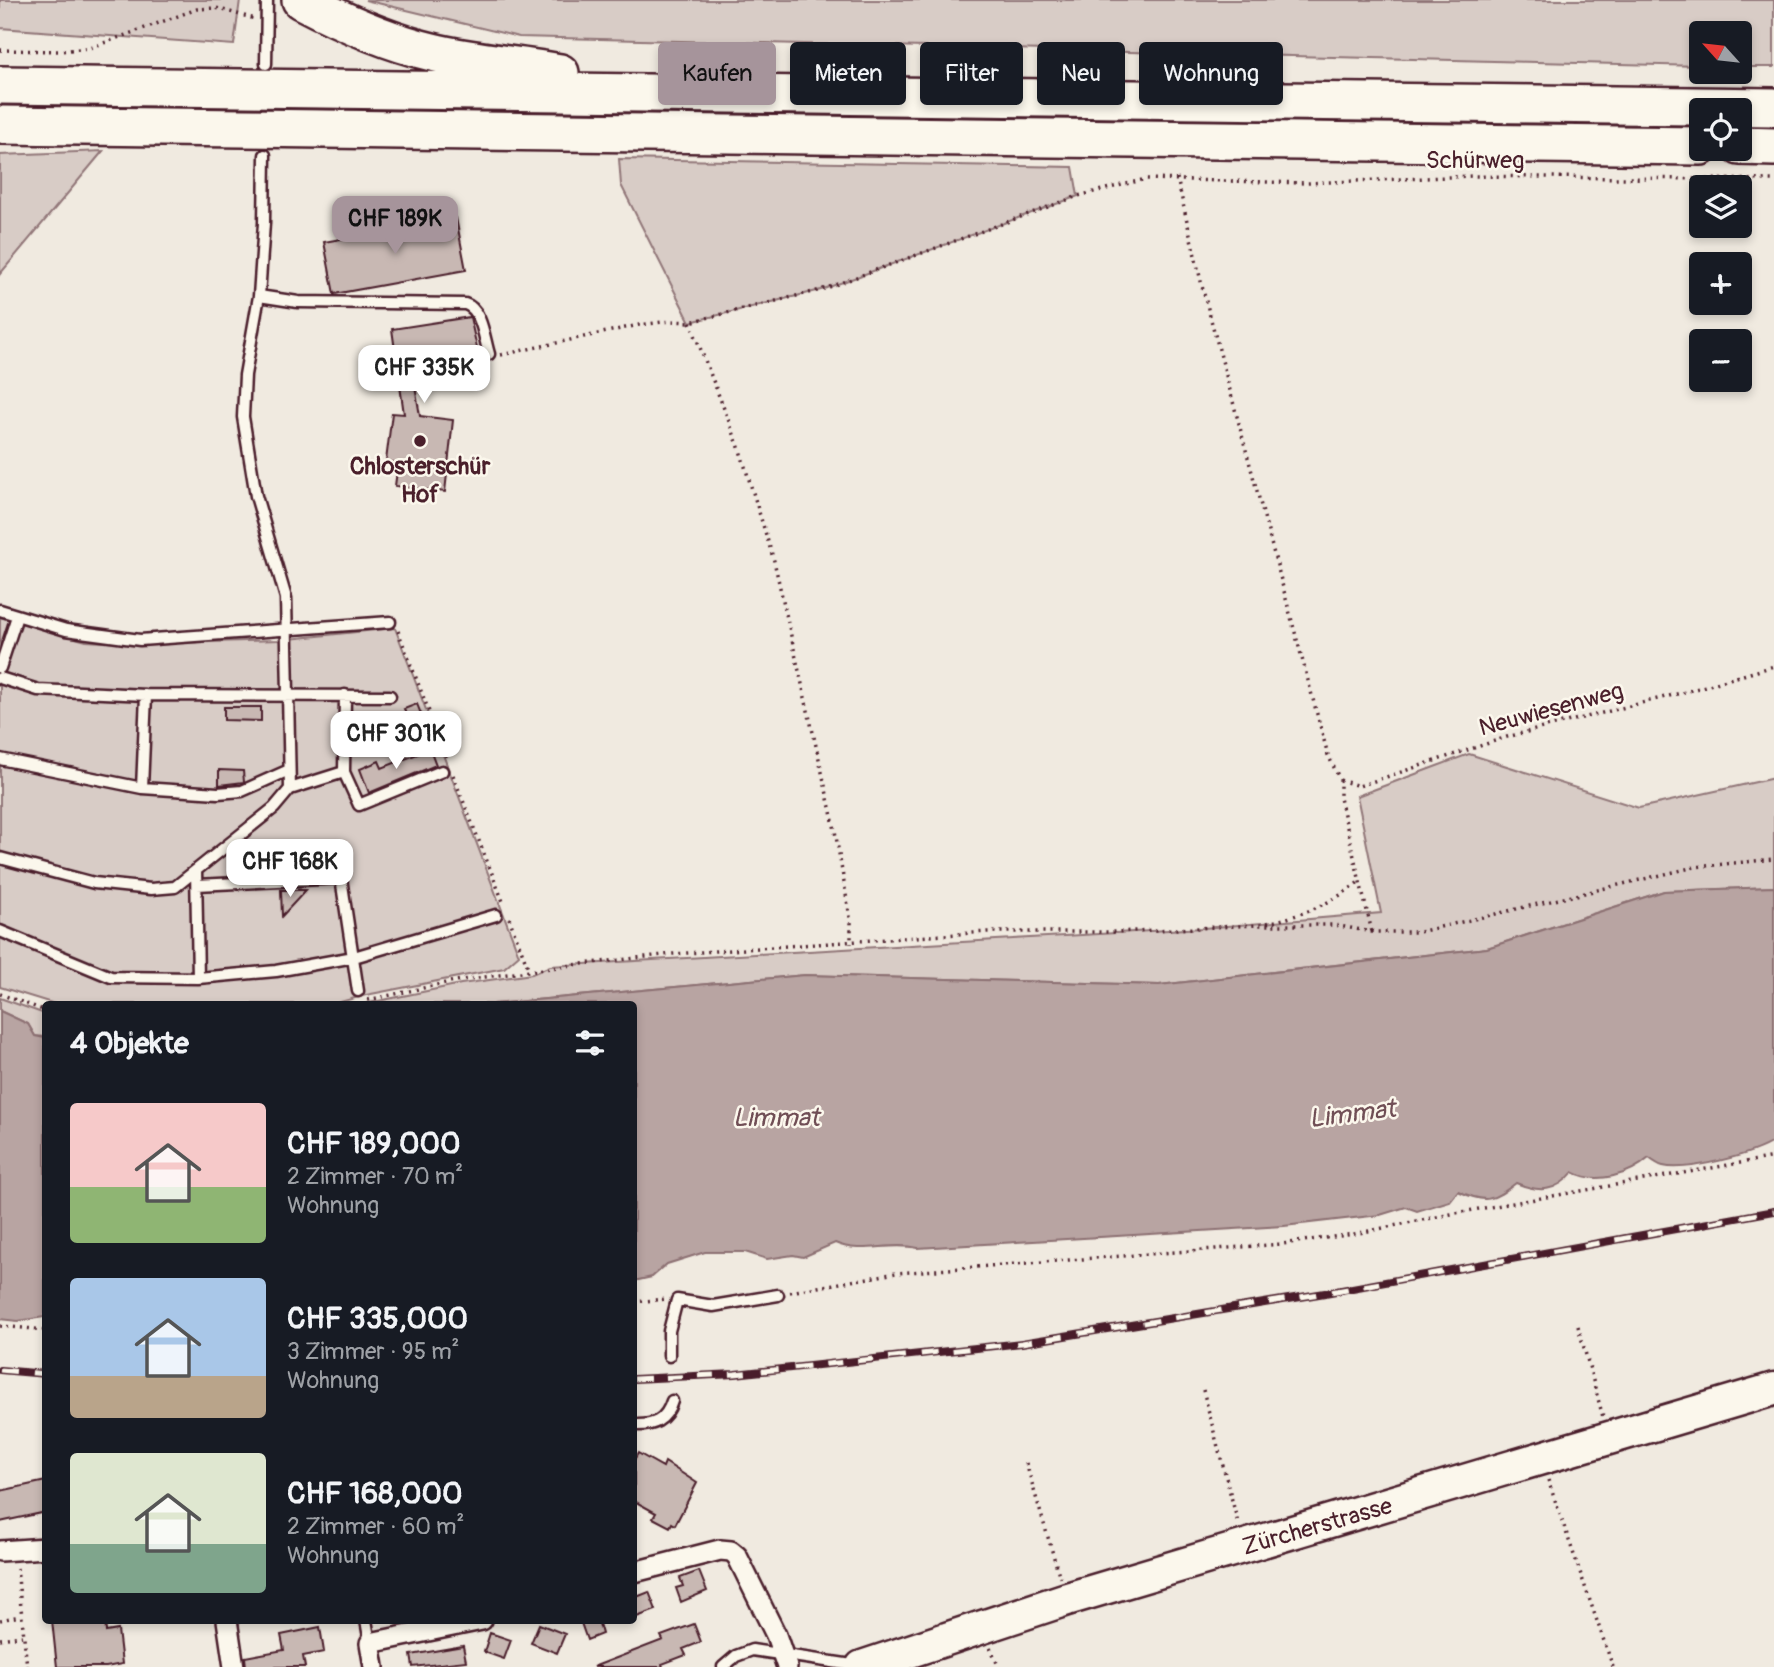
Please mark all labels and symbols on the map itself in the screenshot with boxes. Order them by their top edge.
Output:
north arrow [1689,21,1752,84]
street label: Schürweg [1426,146,1524,175]
pin: CHF 189K [323,196,467,256]
pin: CHF 335K [352,346,496,405]
marker: Chlosterschür Hof [412,433,428,449]
place label: Chlosterschür Hof [350,452,491,509]
street label: Neuwiesenweg [1476,676,1626,743]
pin: CHF 301K [324,712,468,771]
pin: CHF 168K [218,839,362,899]
water label: Limmat [1307,1093,1400,1135]
water label: Limmat [733,1102,822,1134]
street label: Zürcherstrasse [1239,1491,1396,1562]

